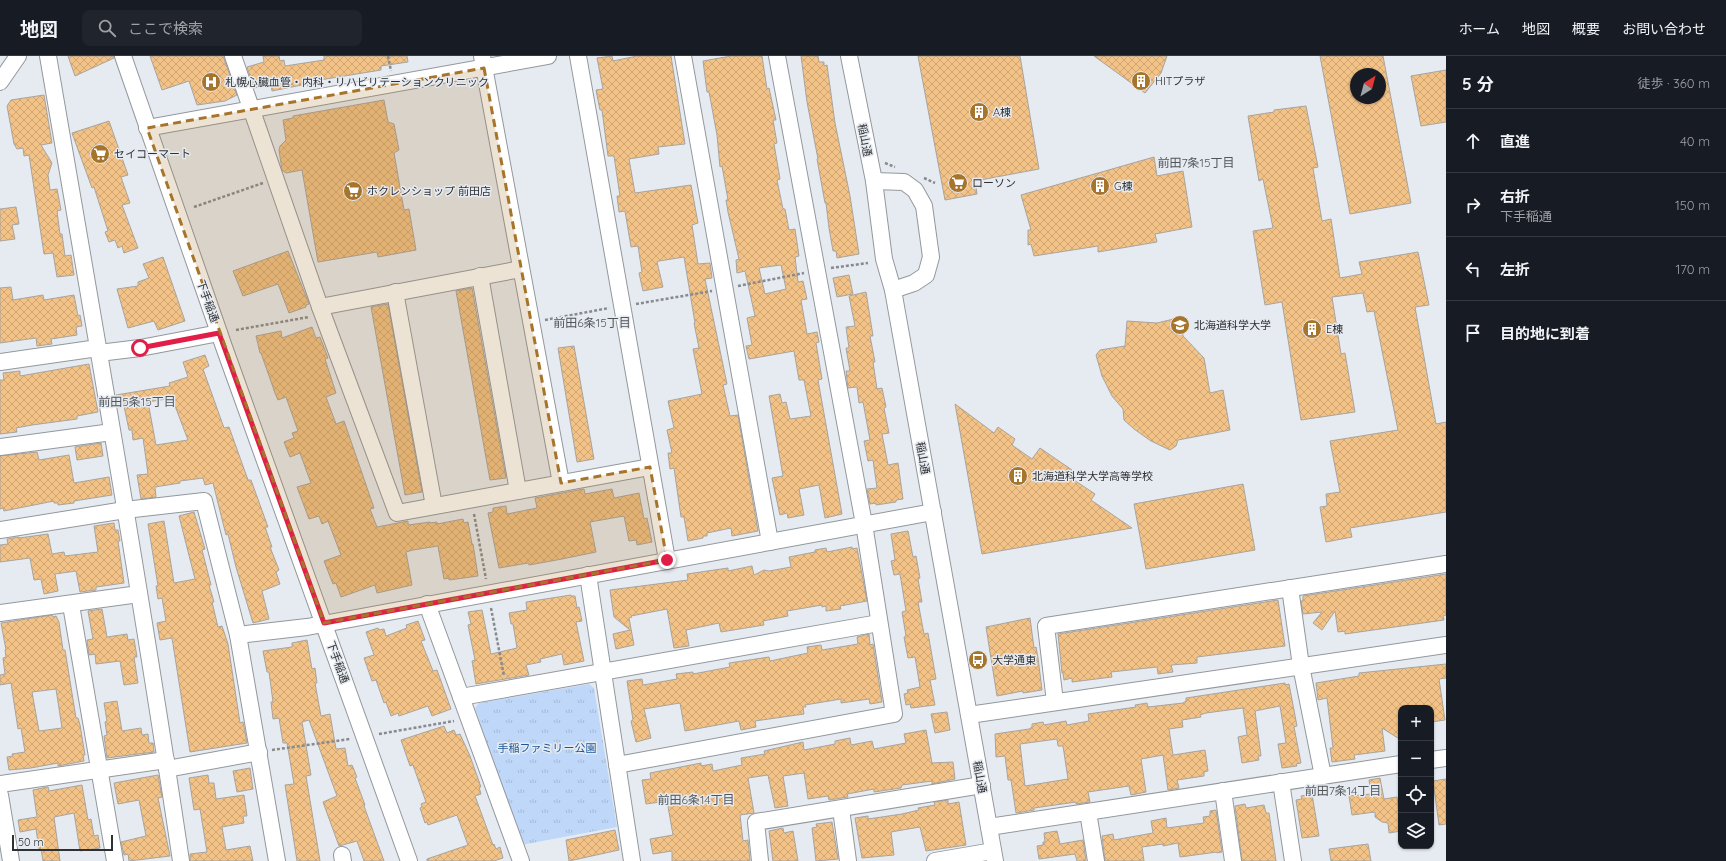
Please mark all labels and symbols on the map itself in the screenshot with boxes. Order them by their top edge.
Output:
north arrow [1350,68,1386,104]
building icon: HITプラザ [1130,70,1152,92]
hospital icon: 札幌心臓血管・内科・リハビリテーションクリニック [200,71,222,93]
place label: HITプラザ [1155,74,1205,88]
place label: 札幌心臓血管・内科・リハビリテーションクリニック [225,75,489,89]
building icon: A棟 [968,101,990,123]
place label: A棟 [993,105,1011,119]
street label: 稲山通 [855,122,875,158]
supermarket icon: セイコーマート [89,143,111,165]
place label: セイコーマート [114,147,191,161]
district label: 前田7条15丁目 [1157,155,1235,170]
supermarket icon: ローソン [947,172,969,194]
building icon: G棟 [1089,175,1111,197]
place label: ローソン [972,176,1016,190]
place label: G棟 [1114,179,1133,193]
supermarket icon: ホクレンショップ 前田店 [342,180,364,202]
place label: ホクレンショップ 前田店 [367,184,491,198]
street label: 下手稲通 [194,278,222,324]
school or university icon: 北海道科学大学 [1169,314,1191,336]
district label: 前田6条15丁目 [553,315,631,330]
place label: 北海道科学大学 [1194,318,1271,332]
building icon: E棟 [1301,318,1323,340]
place label: E棟 [1326,322,1343,336]
route start [131,339,149,357]
district label: 前田5条15丁目 [98,394,176,409]
street label: 稲山通 [913,441,933,475]
building icon: 北海道科学大学高等学校 [1007,465,1029,487]
place label: 北海道科学大学高等学校 [1032,469,1153,483]
route end [658,551,676,569]
street label: 下手稲通 [324,639,352,685]
bus stop icon: 大学通東 [967,649,989,671]
place label: 大学通東 [992,653,1036,667]
park label: 手稲ファミリー公園 [498,741,597,755]
street label: 稲山通 [970,760,990,794]
district label: 前田7条14丁目 [1305,783,1381,798]
district label: 前田6条14丁目 [657,792,735,807]
scale bar [12,833,113,852]

